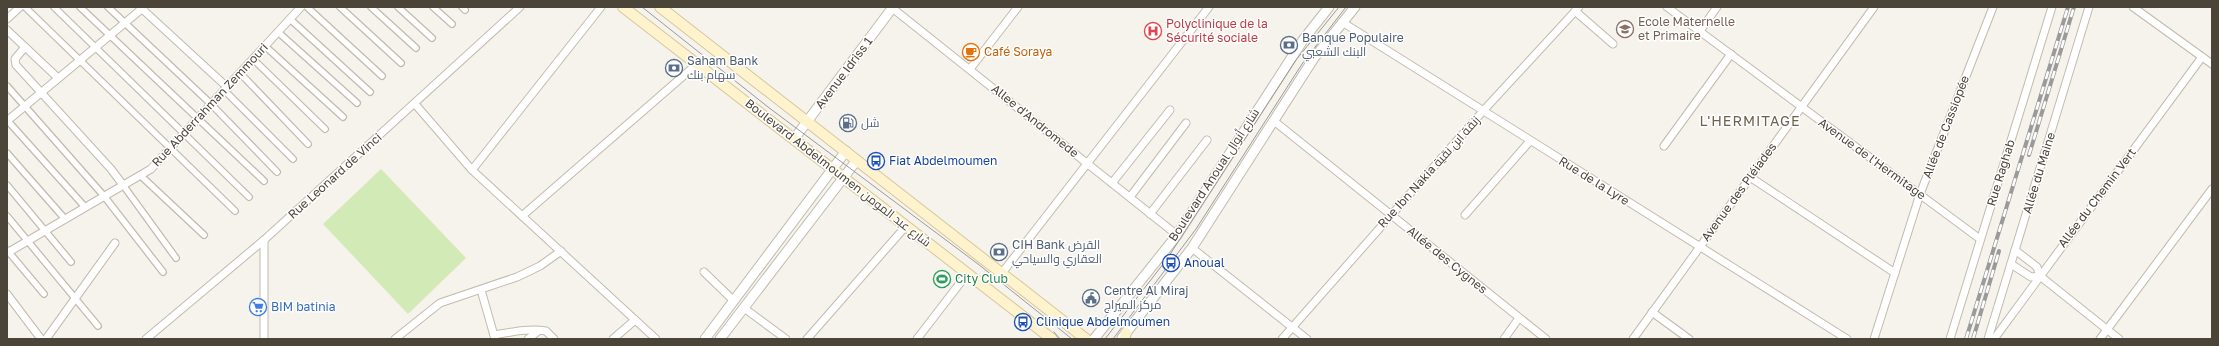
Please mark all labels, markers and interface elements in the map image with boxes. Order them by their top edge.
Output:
place label: Ecole Maternelle et Primaire [1638,14,1735,43]
place label: Polyclinique de la Sécurité sociale [1166,16,1268,45]
school or university icon: Ecole Maternelle et Primaire [1615,19,1635,39]
hospital icon: Polyclinique de la Sécurité sociale [1143,21,1163,41]
place label: Banque Populaire البنك الشعبي [1302,30,1404,62]
street label: Avenue Idriss 1 [812,34,876,112]
bank icon: Banque Populaire البنك الشعبي [1279,35,1299,55]
street label: Rue Abderrahman Zemmouri [148,40,271,170]
cafe icon: Café Soraya [961,42,981,62]
place label: Café Soraya [984,44,1052,59]
place label: Saham Bank سهام بنك [687,53,758,83]
bank icon: Saham Bank سهام بنك [664,58,684,78]
street label: Allée de Cassiopée [1919,73,1972,180]
street label: Allee d'Andromede [989,81,1082,160]
street label: Boulevard Abdelmoumen شارع عبد المومن [742,95,934,251]
street label: Boulevard Anoual شارع أنوال [1165,105,1263,245]
district label: L'HERMITAGE [1700,112,1800,129]
fuel station icon: شل [838,113,858,133]
street label: Rue Ibn Nakia زنقة ابن نقية [1374,113,1483,231]
place label: شل [861,115,879,130]
street label: Avenue de l'Hermitage [1816,115,1929,203]
street label: Rue Leonard de Vinci [285,130,385,222]
street label: Allée du Maine [2019,130,2058,215]
street label: Rue Raghab [1983,138,2018,208]
street label: Avenue des Pléiades [1698,139,1779,244]
street label: Allée du Chemin Vert [2054,145,2139,250]
bus stop icon: Fiat Abdelmoumen [866,151,886,171]
place label: Fiat Abdelmoumen [889,153,997,168]
street label: Rue de la Lyre [1556,153,1632,208]
street label: Allée des Cygnes [1404,223,1490,296]
place label: CIH Bank القرض العقاري والسياحي [1012,237,1102,269]
bank icon: CIH Bank القرض العقاري والسياحي [989,242,1009,262]
bus stop icon: Anoual [1161,253,1181,273]
place label: Anoual [1184,255,1225,270]
sports icon: City Club [932,269,952,289]
place label: City Club [955,271,1008,286]
place label: Centre Al Miraj مركز الميراج [1104,283,1188,313]
public building icon: Centre Al Miraj مركز الميراج [1081,288,1101,308]
supermarket icon: BIM batinia [248,297,268,317]
place label: BIM batinia [271,299,336,314]
bus stop icon: Clinique Abdelmoumen [1013,312,1033,332]
place label: Clinique Abdelmoumen [1036,314,1170,329]

